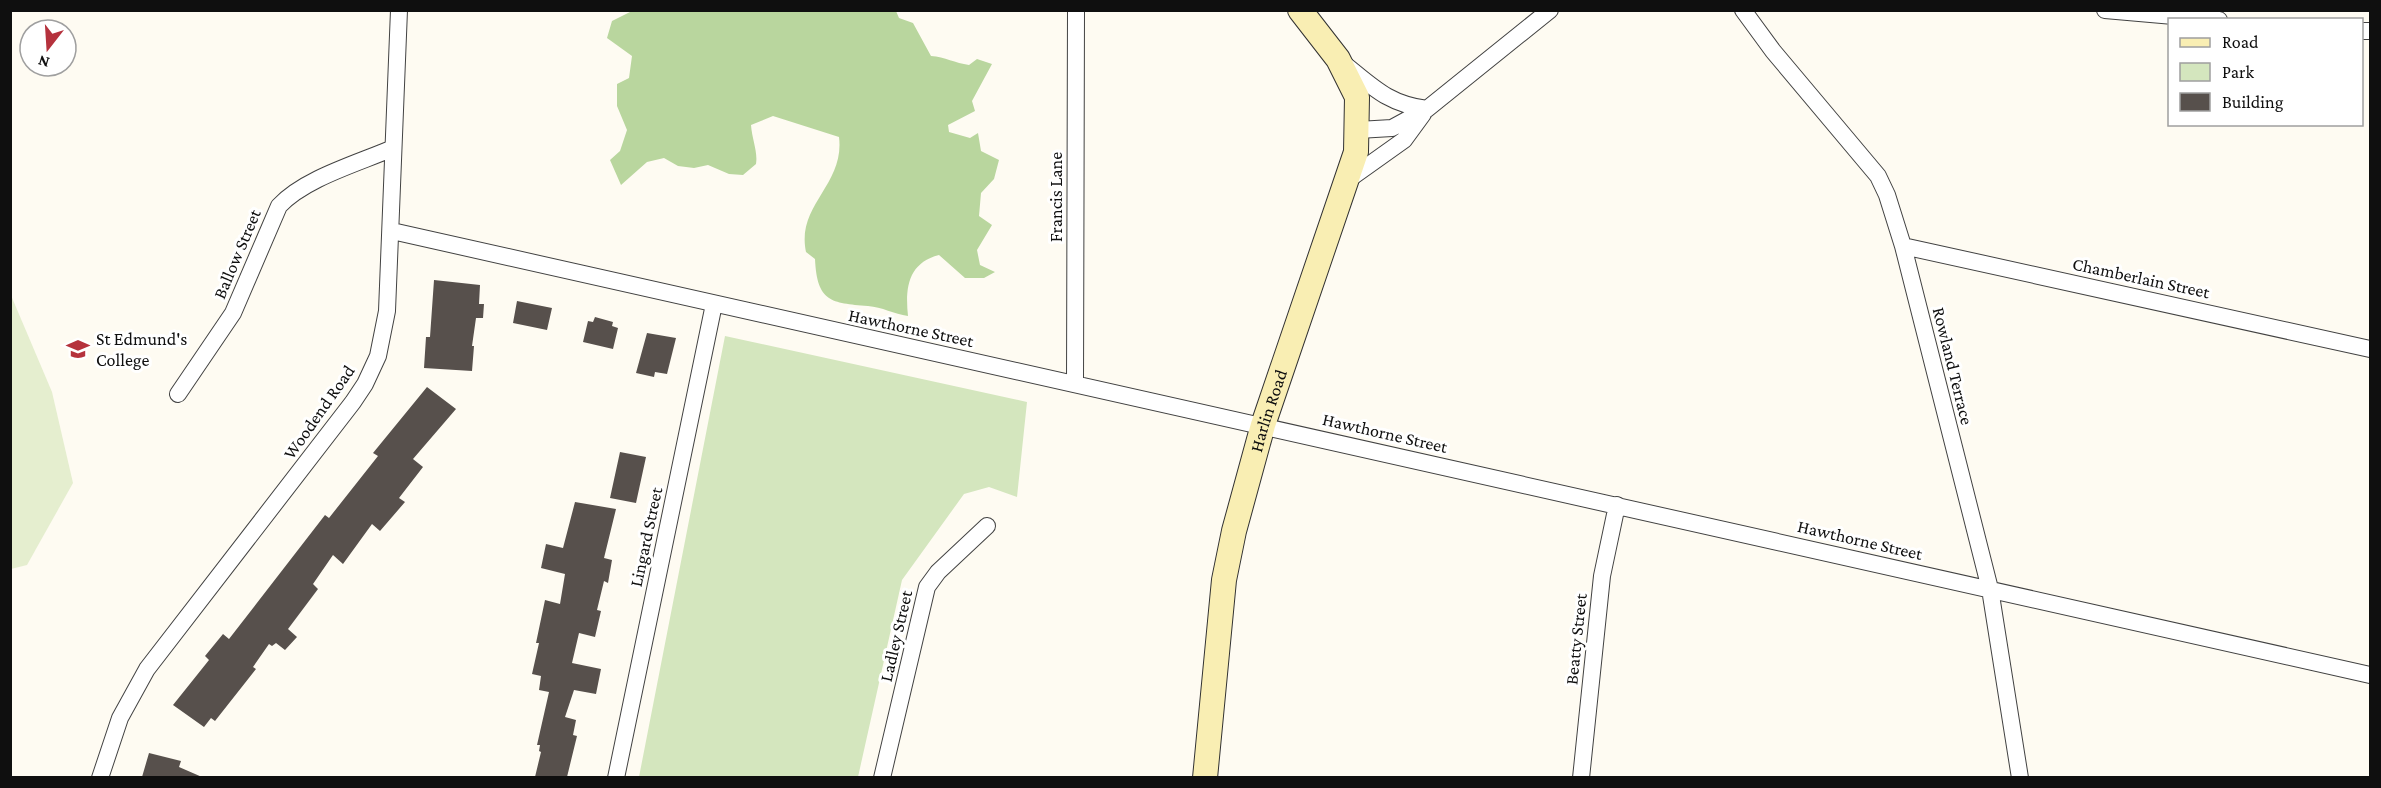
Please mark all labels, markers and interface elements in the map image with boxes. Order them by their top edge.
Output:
north arrow [18,18,78,78]
legend [2168,18,2363,126]
text: Road [2222,32,2259,52]
text: N [36,52,51,72]
text: Park [2222,62,2254,82]
text: Building [2222,92,2284,112]
street label: Francis Lane [1046,152,1066,242]
street label: Ballow Street [209,205,265,302]
street label: Chamberlain Street [2071,254,2212,302]
street label: Hawthorne Street [847,305,976,351]
street label: Rowland Terrace [1929,305,1977,427]
place label: St Edmund's College [96,329,187,370]
school or university icon: St Edmund's College [65,336,91,362]
street label: Woodend Road [279,361,359,463]
street label: Harlin Road [1246,366,1291,454]
street label: Hawthorne Street [1321,409,1450,457]
street label: Lingard Street [626,484,667,589]
street label: Hawthorne Street [1796,516,1925,564]
street label: Ladley Street [876,587,916,684]
street label: Beatty Street [1561,591,1591,686]

